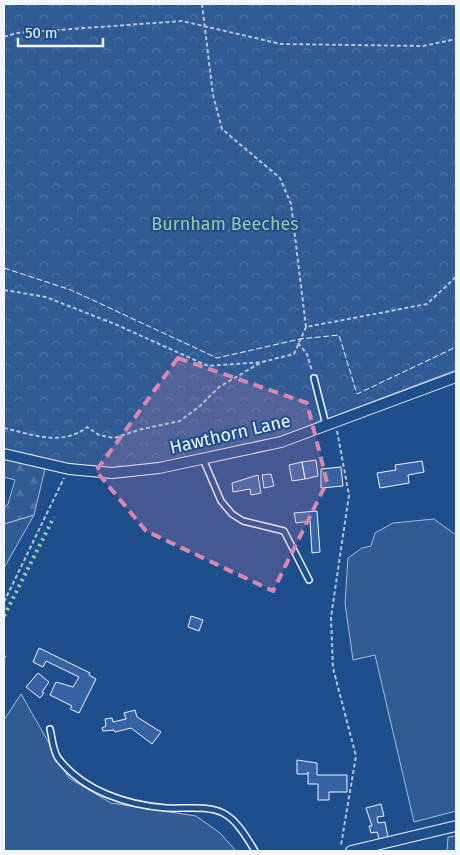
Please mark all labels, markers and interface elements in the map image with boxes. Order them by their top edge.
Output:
scale bar [18,15,102,47]
text: 50 m [25,24,58,42]
park label: Burnham Beeches [151,213,299,235]
street label: Hawthorn Lane [167,409,293,459]

